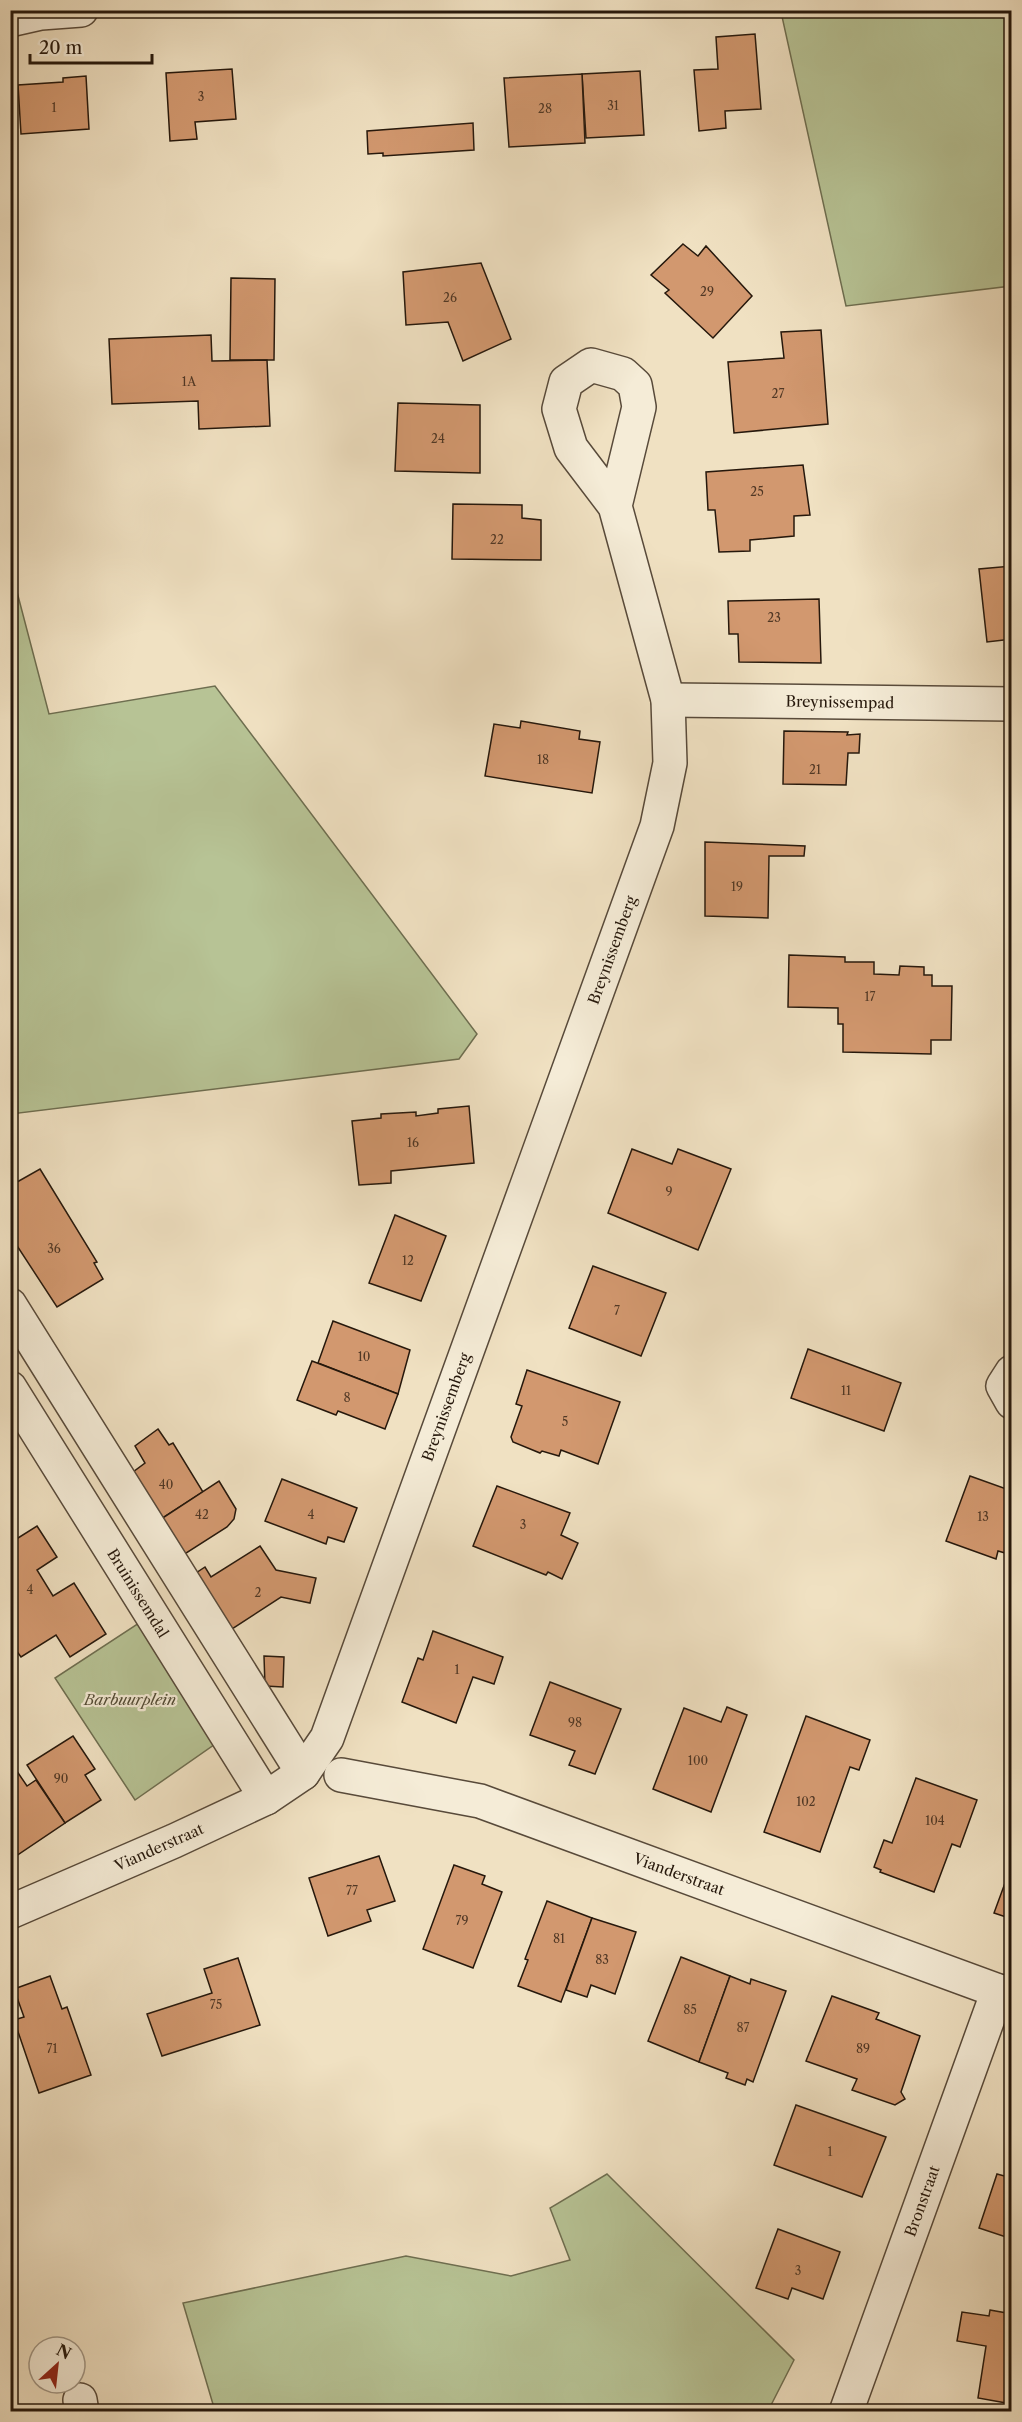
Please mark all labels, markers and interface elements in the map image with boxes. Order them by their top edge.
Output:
scale bar [30,27,152,65]
text: 20 m [39,37,83,59]
house number: 3 [198,89,204,104]
house number: 31 [607,98,619,113]
house number: 1 [51,100,57,115]
house number: 28 [538,101,552,116]
house number: 29 [700,284,714,299]
house number: 26 [443,290,457,305]
house number: 1A [182,374,197,389]
house number: 27 [772,386,784,401]
house number: 24 [431,431,445,446]
house number: 25 [750,484,764,499]
house number: 22 [490,532,504,547]
house number: 23 [767,610,781,625]
street label: Breynissempad [785,692,895,712]
house number: 18 [537,752,549,767]
house number: 21 [809,762,821,777]
house number: 19 [731,879,743,894]
street label: Breynissemberg [584,893,640,1007]
house number: 17 [865,989,876,1004]
house number: 16 [407,1135,419,1150]
house number: 9 [665,1184,673,1199]
house number: 36 [47,1241,61,1256]
house number: 12 [402,1253,414,1268]
house number: 7 [614,1303,620,1318]
house number: 10 [358,1349,370,1364]
street label: Breynissemberg [418,1350,474,1464]
house number: 11 [841,1383,851,1398]
house number: 8 [343,1390,351,1405]
house number: 5 [562,1414,568,1429]
house number: 40 [159,1477,173,1492]
house number: 42 [195,1507,209,1522]
house number: 4 [308,1507,315,1522]
house number: 13 [977,1509,989,1524]
house number: 3 [520,1517,526,1532]
street label: Bruinissemdal [103,1545,173,1642]
house number: 4 [27,1582,34,1597]
house number: 2 [255,1585,262,1600]
house number: 1 [454,1662,460,1677]
park label: Barbuurplein [83,1690,176,1709]
house number: 98 [568,1715,582,1730]
house number: 100 [688,1753,708,1768]
house number: 90 [54,1771,68,1786]
house number: 102 [796,1794,816,1809]
house number: 104 [925,1813,945,1828]
street label: Vianderstraat [111,1819,207,1876]
street label: Vianderstraat [630,1848,728,1900]
house number: 77 [346,1883,358,1898]
house number: 79 [456,1913,468,1928]
house number: 81 [553,1931,565,1946]
house number: 83 [595,1952,609,1967]
house number: 75 [210,1997,222,2012]
house number: 85 [683,2002,697,2017]
house number: 87 [736,2020,750,2035]
house number: 71 [47,2041,57,2056]
house number: 89 [856,2041,870,2056]
house number: 1 [827,2144,833,2159]
street label: Bronstraat [900,2162,944,2239]
house number: 3 [795,2263,801,2278]
north arrow [27,2335,87,2395]
text: N [53,2340,75,2364]

